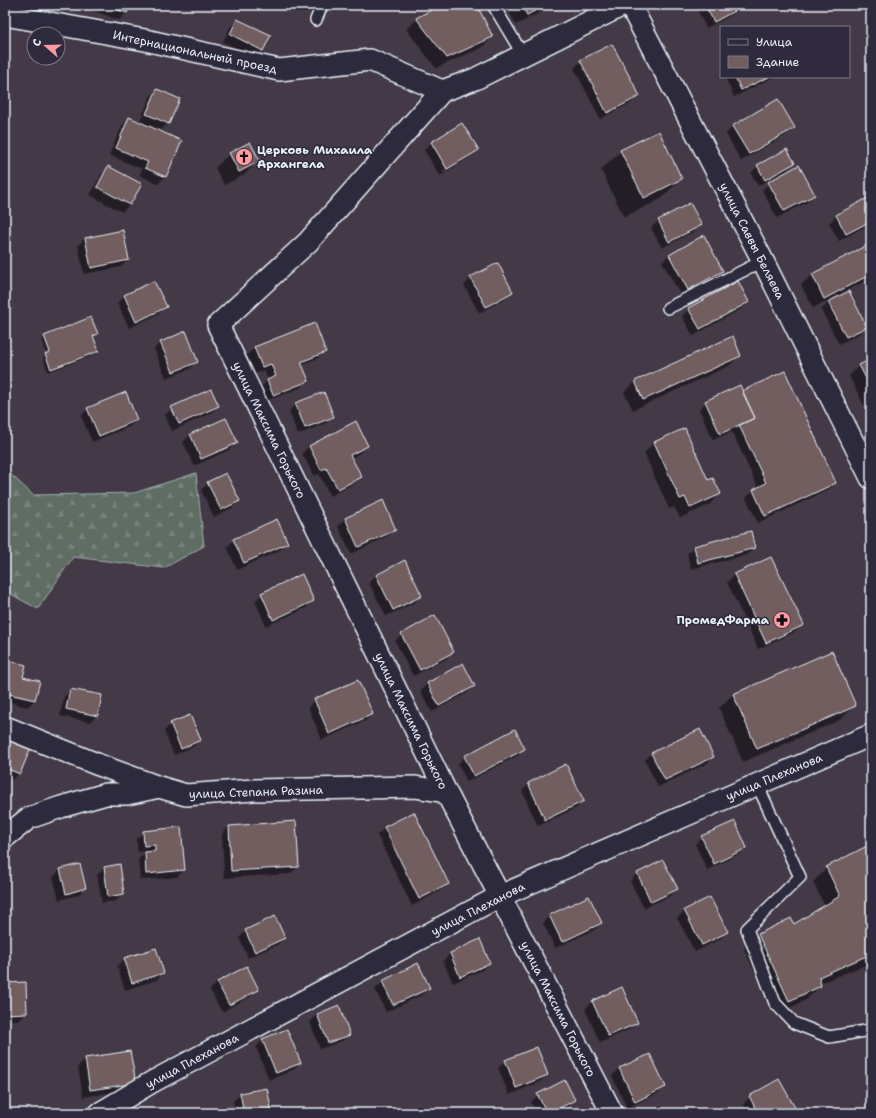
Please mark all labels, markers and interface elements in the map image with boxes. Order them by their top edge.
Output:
north arrow [26,26,66,66]
legend [720,26,850,78]
street label: Интернациональный проезд [111,27,279,77]
text: Улица [756,34,793,50]
text: С [29,37,45,48]
text: Здание [756,54,800,70]
place label: Церковь Михаила Архангела [257,142,373,172]
church icon: Церковь Михаила Архангела [234,147,254,167]
street label: улица Саввы Беляева [716,180,789,303]
street label: улица Максима Горького [229,359,309,501]
pharmacy icon: ПромедФарма [772,610,792,630]
place label: ПромедФарма [676,612,770,628]
street label: улица Максима Горького [371,650,451,792]
street label: улица Плеханова [723,749,825,805]
street label: улица Степана Разина [189,782,324,802]
street label: улица Плеханова [428,878,528,940]
street label: улица Максима Горького [517,938,599,1080]
street label: улица Плеханова [143,1029,242,1092]

